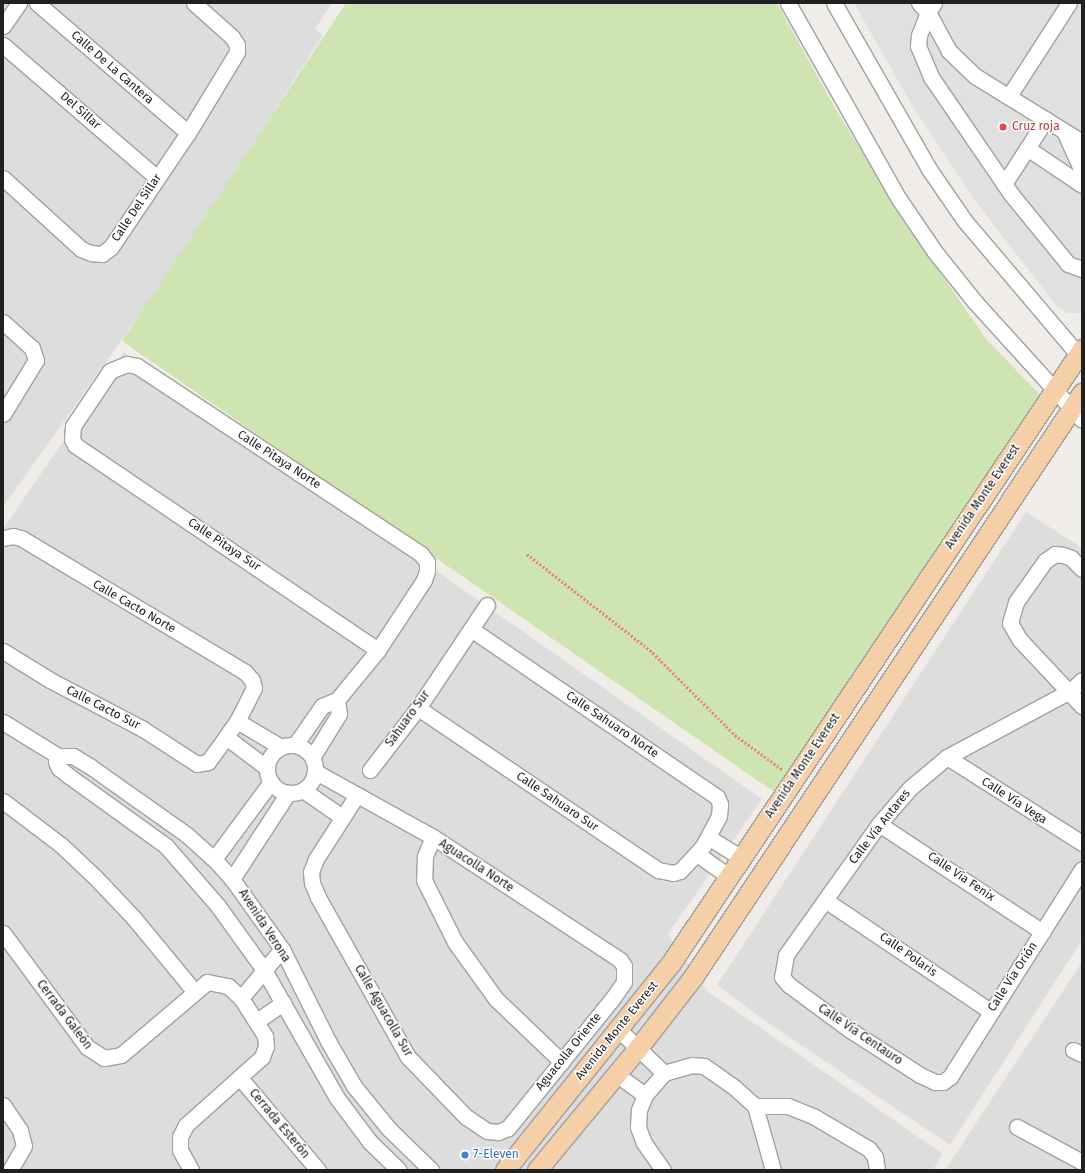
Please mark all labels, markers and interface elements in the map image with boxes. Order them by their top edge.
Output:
street label: Calle De La Cantera [68,28,156,108]
street label: Del Sillar [57,89,103,133]
place label: Cruz roja [1012,120,1060,134]
marker: Cruz roja [997,121,1009,133]
street label: Calle Del Sillar [109,171,165,245]
street label: Calle Pitaya Norte [235,428,323,492]
street label: Avenida Monte Everest [943,442,1023,552]
street label: Calle Pitaya Sur [185,515,263,575]
street label: Calle Cacto Norte [90,577,178,637]
street label: Calle Cacto Sur [64,683,142,733]
street label: Sahuaro Sur [383,688,433,750]
street label: Calle Sahuaro Norte [563,689,661,761]
street label: Avenida Monte Everest [763,711,843,821]
street label: Calle Sahuaro Sur [513,769,601,835]
street label: Calle Vía Vega [979,775,1049,827]
street label: Calle Vía Antares [846,787,914,867]
street label: Aguacolla Norte [436,836,516,896]
street label: Calle Vía Fenix [925,849,997,905]
street label: Avenida Verona [235,887,293,965]
street label: Calle Polaris [876,930,940,980]
street label: Calle Vía Orión [985,940,1041,1014]
street label: Calle Aguacolla Sur [351,963,415,1059]
street label: Cerrada Galeón [33,977,95,1053]
street label: Avenida Monte Everest [573,979,661,1083]
street label: Calle Vía Centauro [815,1001,905,1069]
street label: Aguacolla Oriente [533,1010,605,1094]
street label: Cerrada Esterón [246,1086,312,1162]
place label: 7-Eleven [473,1148,519,1162]
marker: 7-Eleven [460,1150,470,1160]

